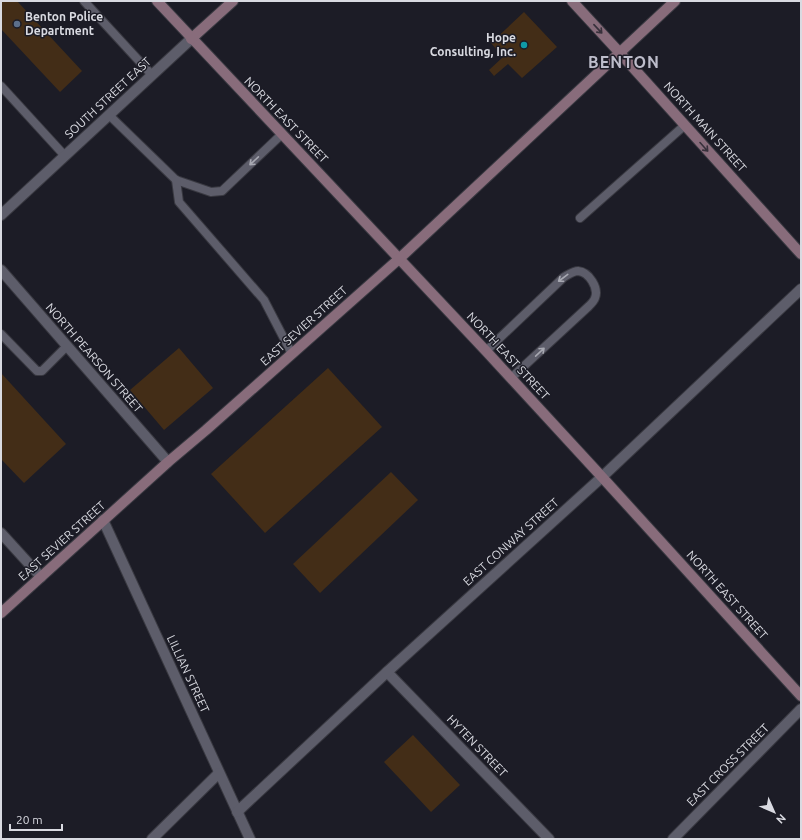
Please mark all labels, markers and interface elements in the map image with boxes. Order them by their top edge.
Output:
place label: Benton Police Department [25,10,103,37]
marker: Benton Police Department [12,19,22,29]
one-way arrow [594,24,603,35]
place label: Hope Consulting, Inc. [430,31,516,58]
marker: Hope Consulting, Inc. [519,40,529,50]
district label: BENTON [588,53,660,71]
street label: SOUTH STREET EAST [62,54,154,141]
street label: NORTH EAST STREET [242,74,331,166]
street label: NORTH MAIN STREET [662,79,749,174]
one-way arrow [700,142,709,152]
one-way arrow [249,156,259,166]
one-way arrow [558,274,569,283]
street label: EAST SEVIER STREET [258,283,350,368]
street label: NORTH PEARSON STREET [44,301,145,415]
street label: NORTH EAST STREET [465,309,552,402]
one-way arrow [535,347,545,356]
street label: EAST CONWAY STREET [460,495,561,588]
street label: EAST SEVIER STREET [16,498,108,583]
street label: NORTH EAST STREET [684,548,771,642]
street label: LILLIAN STREET [165,633,212,715]
street label: HYTEN STREET [445,712,510,780]
street label: EAST CROSS STREET [684,721,772,808]
north arrow [754,792,794,832]
scale bar [10,806,62,832]
text: N [774,812,788,826]
text: 20 m [16,813,43,826]

